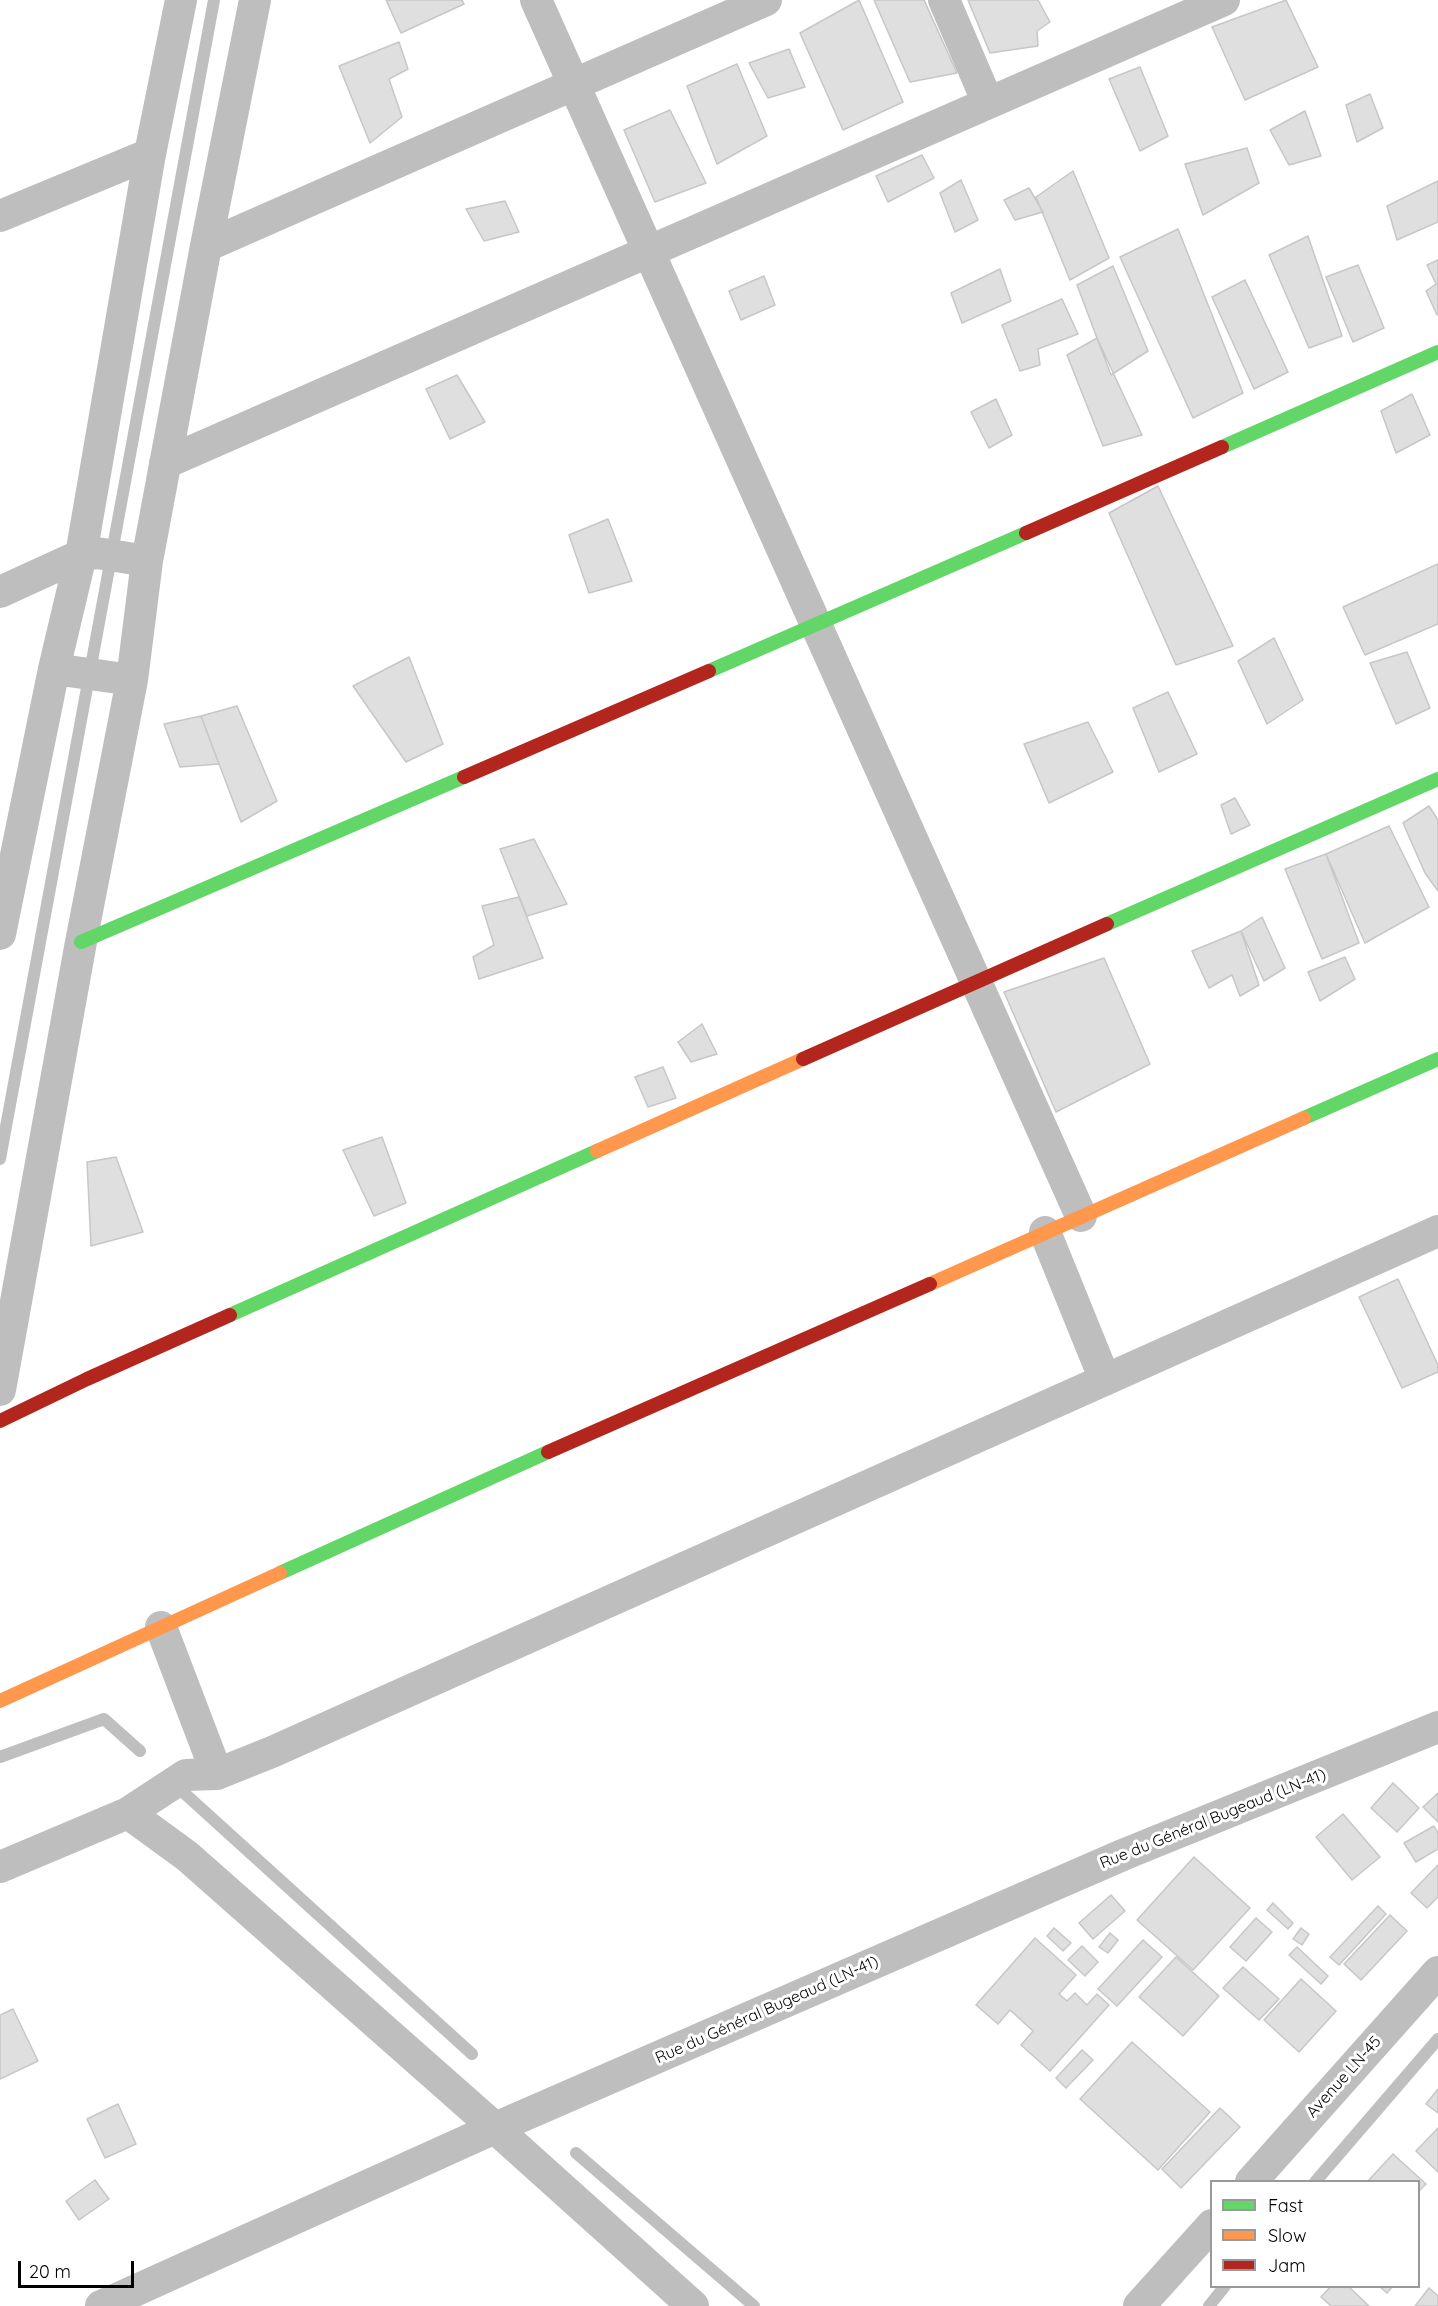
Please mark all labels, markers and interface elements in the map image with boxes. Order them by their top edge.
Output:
street label: Rue du Général Bugeaud (LN-41) [1097,1765,1329,1873]
street label: Rue du Général Bugeaud (LN-41) [653,1952,881,2068]
street label: Avenue LN-45 [1302,2032,1386,2122]
legend [1210,2180,1420,2288]
text: Fast [1268,2194,1303,2217]
text: Slow [1268,2224,1306,2247]
scale bar [21,2249,136,2287]
text: Jam [1268,2254,1306,2277]
text: 20 m [29,2260,71,2283]

